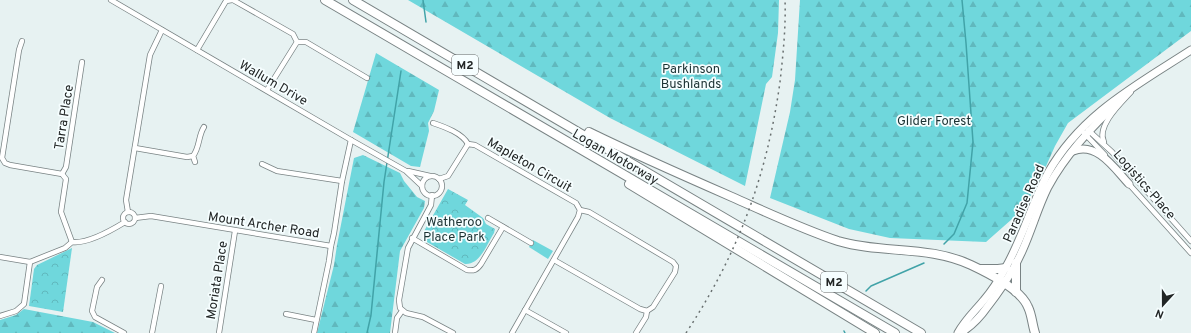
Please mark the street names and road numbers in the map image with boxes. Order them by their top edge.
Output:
road number: M2 [452,55,478,75]
street label: Wallum Drive [236,58,310,110]
street label: Tarra Place [52,84,78,151]
street label: Logan Motorway [569,127,661,189]
street label: Mapleton Circuit [484,135,574,197]
street label: Logistics Place [1109,147,1178,223]
street label: Paradise Road [1001,162,1049,245]
street label: Mount Archer Road [207,209,321,243]
street label: Moriata Place [204,240,232,321]
road number: M2 [821,272,847,292]

